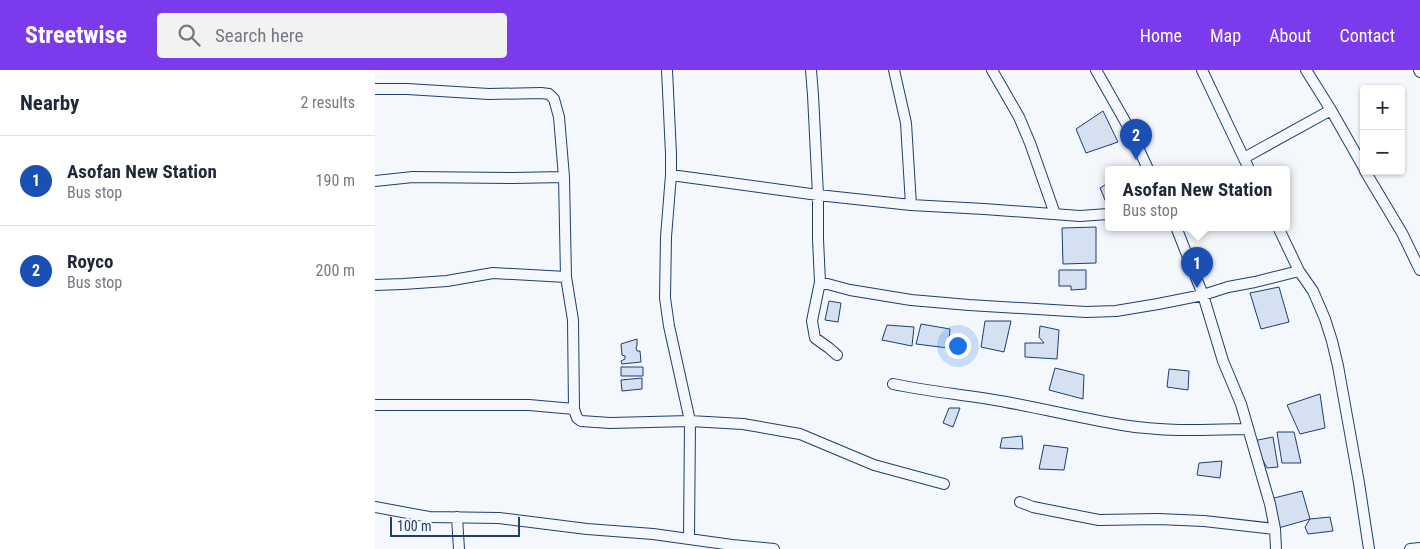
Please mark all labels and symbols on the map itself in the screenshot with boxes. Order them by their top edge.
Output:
pin: 2 [1120,119,1152,160]
pin: 1 [1181,247,1213,288]
your location [945,333,971,359]
scale bar [390,514,520,537]

